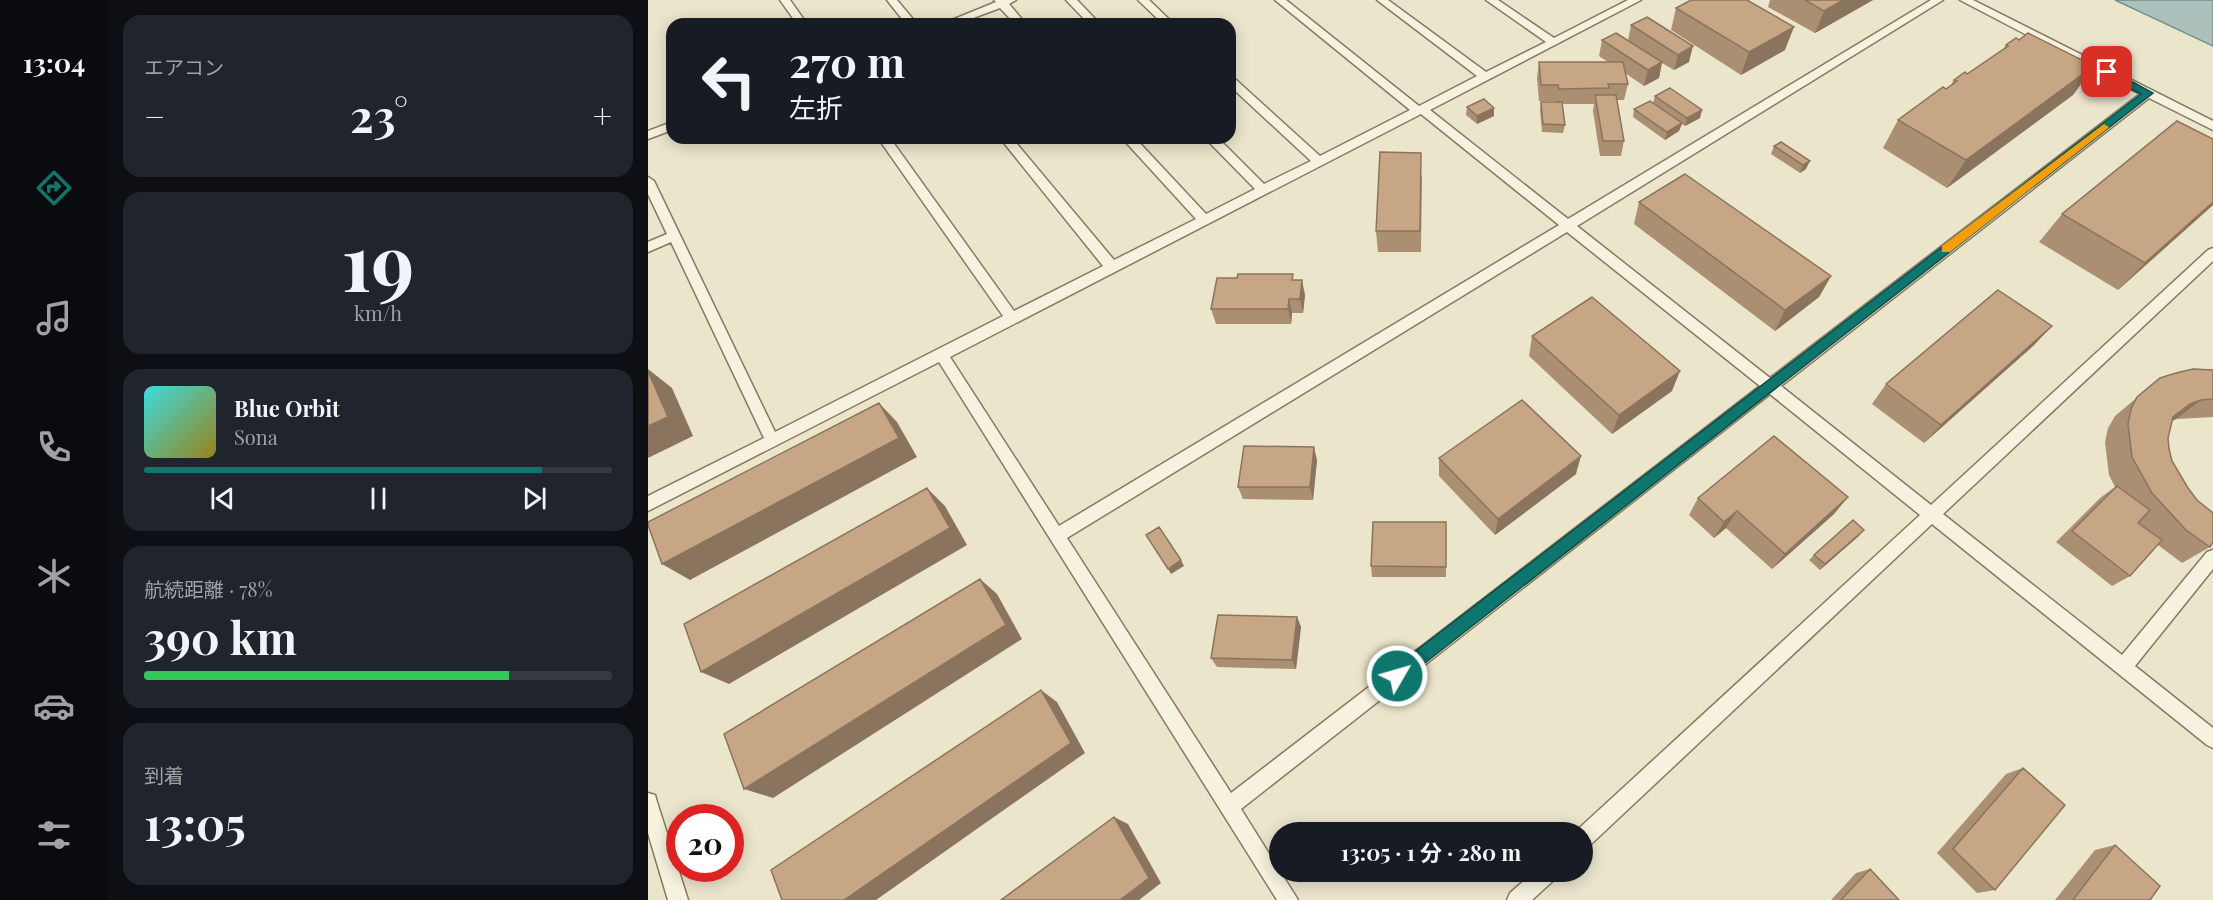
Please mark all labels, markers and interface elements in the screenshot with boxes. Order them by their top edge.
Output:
text: 270 m [789,33,905,89]
icon: left [690,42,768,120]
text: 13:04 [23,44,85,80]
pin [2081,46,2132,97]
text: エアコン [144,53,224,80]
icon: arrive [2090,55,2123,88]
text: 23° [350,84,408,144]
text: 左折 [789,89,843,125]
text: − [144,93,165,137]
text: + [593,93,612,137]
icon: directions [33,167,75,209]
text: 19 [341,208,415,312]
icon: music [33,297,75,339]
text: km/h [354,299,402,326]
text: Blue Orbit [234,393,340,423]
text: Sona [234,423,278,450]
icon: phone [33,426,75,468]
icon: previous [206,482,239,515]
icon: pause [362,482,395,515]
icon: next [518,482,551,515]
icon: climate [33,555,75,597]
text: 航続距離 · 78% [144,575,273,602]
text: 390 km [144,606,297,666]
position arrow [1365,644,1429,708]
icon: car [33,685,75,727]
text: 到着 [144,761,184,788]
text: 13:05 [144,792,246,852]
speed limit sign: 20 [666,804,744,882]
icon: filters [33,814,75,856]
text: 13:05 · 1 分 · 280 m [1341,837,1521,867]

